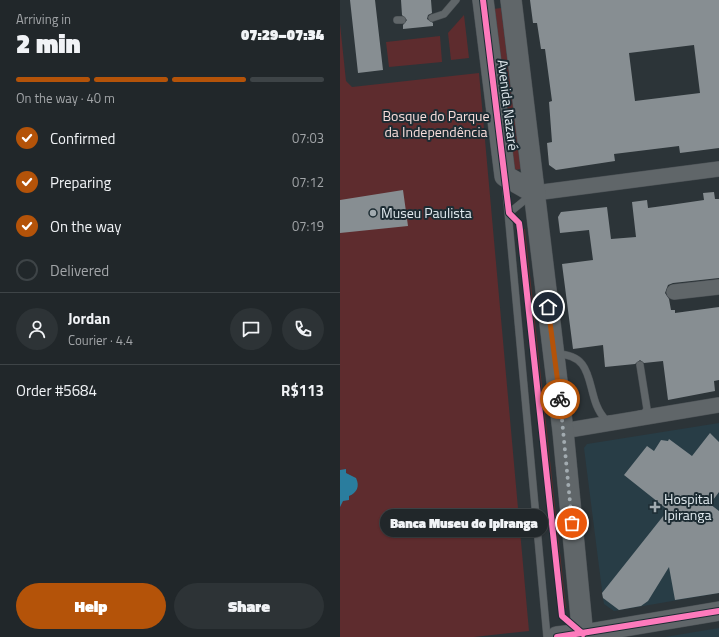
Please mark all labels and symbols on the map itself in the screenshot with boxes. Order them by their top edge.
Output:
street label: Avenida Nazaré [492,58,524,152]
park label: Bosque do Parque da Independência [382,105,490,142]
place label: Museu Paulista [381,202,472,223]
marker: Museu Paulista [368,208,378,218]
pin [531,290,565,324]
courier [540,379,580,419]
place label: Hospital Ipiranga [664,488,713,525]
marker: Hospital Ipiranga [649,501,661,513]
pin [555,506,589,540]
callout: Banca Museu do Ipiranga [380,509,548,537]

